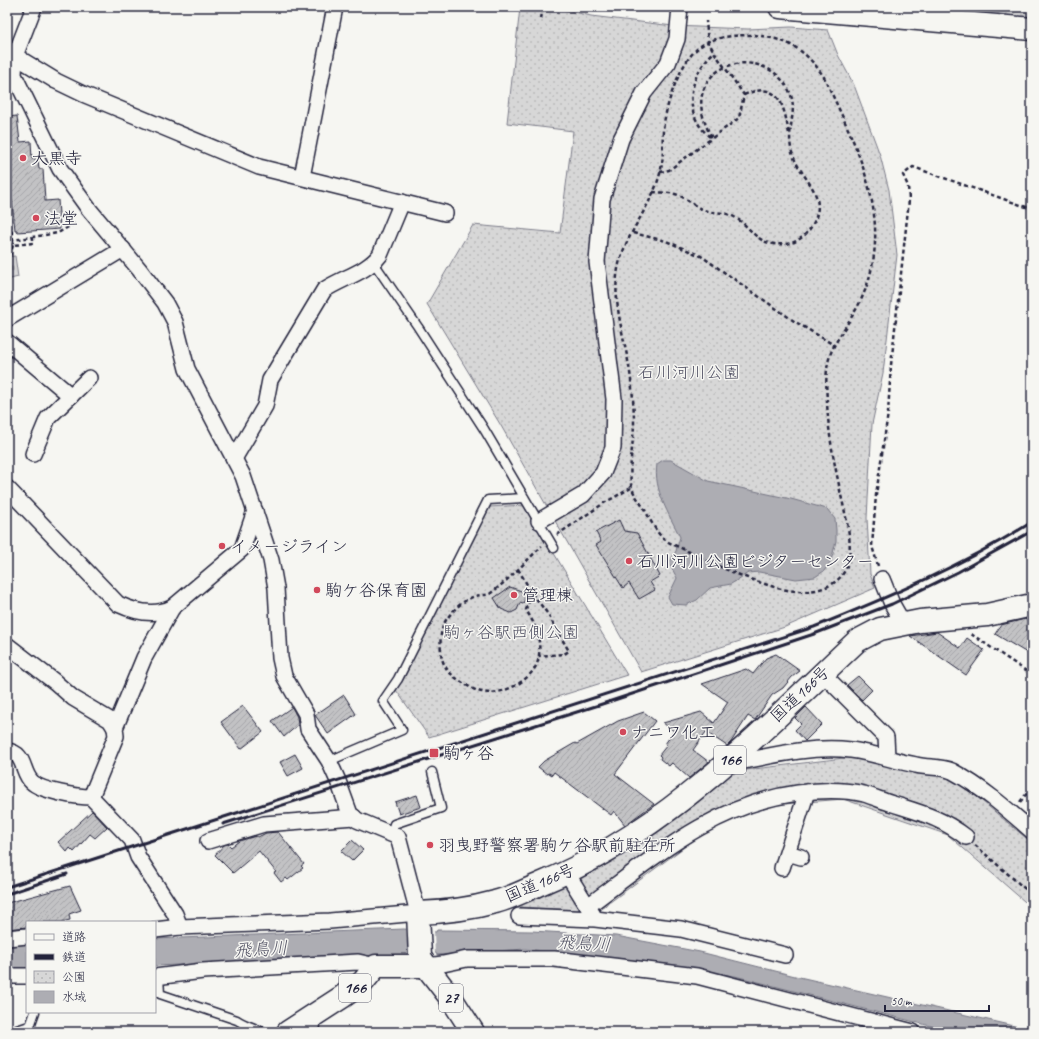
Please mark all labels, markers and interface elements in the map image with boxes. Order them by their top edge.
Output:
place label: 大黒寺 [31,148,82,169]
marker: 大黒寺 [18,153,28,163]
place label: 法堂 [44,208,78,229]
marker: 法堂 [31,213,41,223]
park label: 石川河川公園 [638,362,740,383]
place label: イメージライン [230,536,348,557]
marker: イメージライン [217,541,227,551]
place label: 石川河川公園ビジターセンター [637,551,874,572]
marker: 石川河川公園ビジターセンター [624,556,634,566]
place label: 駒ケ谷保育園 [325,580,427,601]
marker: 駒ケ谷保育園 [312,585,322,595]
place label: 管理棟 [522,585,573,606]
marker: 管理棟 [509,590,519,600]
park label: 駒ヶ谷駅西側公園 [443,622,579,643]
street label: 国道166号 [766,661,834,727]
place label: ナニワ化工 [631,722,716,743]
marker: ナニワ化工 [618,727,628,737]
place label: 駒ヶ谷 [443,743,494,764]
road number: 166 [714,746,746,774]
marker: 駒ヶ谷 [428,747,440,759]
place label: 羽曳野警察署駒ケ谷駅前駐在所 [438,835,676,856]
marker: 羽曳野警察署駒ケ谷駅前駐在所 [425,840,435,850]
street label: 国道166号 [502,859,578,907]
legend [26,921,156,1013]
text: 道路 [62,929,86,945]
water label: 飛鳥川 [556,930,612,956]
water label: 飛鳥川 [233,937,289,961]
text: 鉄道 [62,949,86,965]
text: 公園 [62,969,86,985]
road number: 166 [339,974,371,1002]
road number: 27 [439,984,463,1012]
scale bar [885,987,989,1013]
text: 水域 [62,989,86,1005]
text: 50 m [891,993,913,1009]

